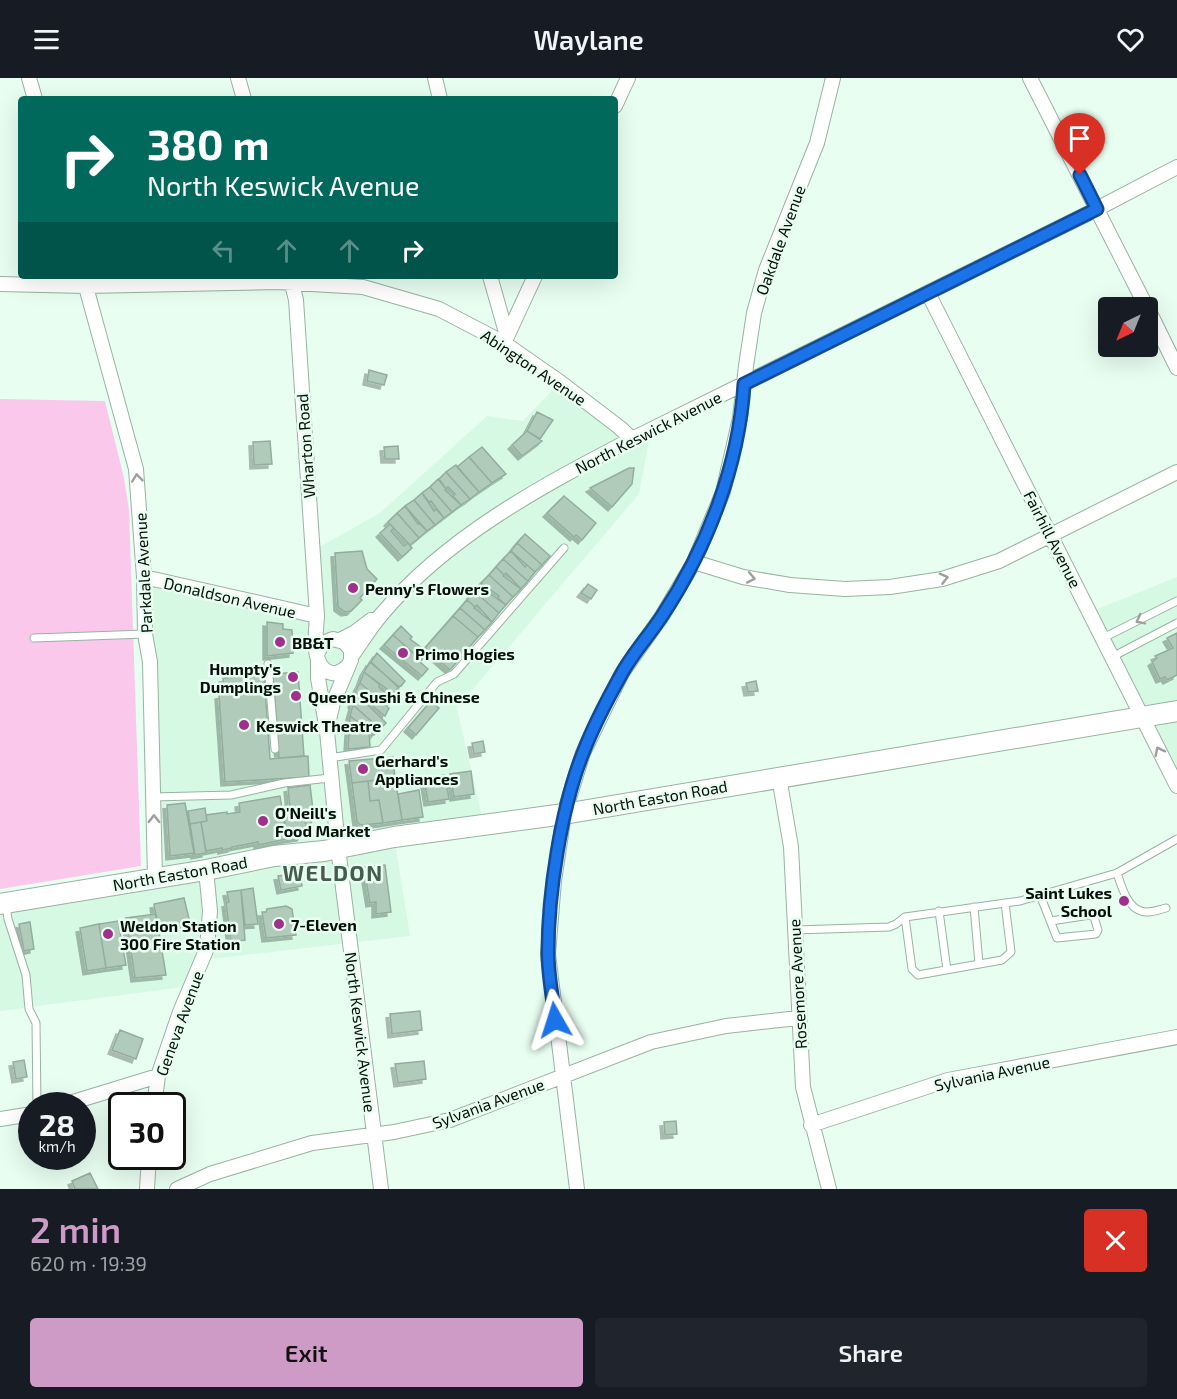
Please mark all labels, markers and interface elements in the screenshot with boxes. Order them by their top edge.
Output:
icon: menu [30,23,63,56]
text: Waylane [533,23,644,55]
icon: heart [1114,23,1147,56]
pin [1054,113,1105,175]
text: 380 m [147,118,270,168]
icon: right [48,120,126,198]
icon: arrive [1063,122,1096,155]
text: North Keswick Avenue [147,169,419,201]
street label: Oakdale Avenue [751,182,809,298]
icon: left [207,234,240,267]
icon: ahead [270,234,303,267]
icon: ahead [333,234,366,267]
icon: right [396,234,429,267]
north arrow [1098,297,1158,357]
map controls [1098,297,1158,357]
street label: Abington Avenue [478,325,590,409]
street label: North Keswick Avenue [572,387,724,477]
street label: Wharton Road [292,393,318,499]
one-way arrow [131,473,143,482]
street label: Fairhill Avenue [1020,487,1086,591]
street label: Parkdale Avenue [130,512,156,634]
one-way arrow [745,571,755,584]
one-way arrow [939,572,949,585]
street label: Donaldson Avenue [162,573,298,621]
place label: Penny's Flowers [365,579,489,599]
marker: Penny's Flowers [346,581,360,595]
one-way arrow [1136,613,1146,624]
place label: BB&T [292,633,334,652]
marker: BB&T [273,635,287,649]
place label: Primo Hogies [415,644,515,663]
marker: Primo Hogies [396,646,410,660]
place label: Humpty's Dumplings [200,659,281,696]
marker: Humpty's Dumplings [286,670,300,684]
place label: Queen Sushi & Chinese [308,687,480,707]
marker: Queen Sushi & Chinese [289,689,303,703]
place label: Keswick Theatre [256,716,381,735]
marker: Keswick Theatre [237,718,251,732]
one-way arrow [1155,747,1166,757]
place label: Gerhard's Appliances [375,751,459,788]
marker: Gerhard's Appliances [356,762,370,776]
street label: North Easton Road [591,776,729,818]
place label: O'Neill's Food Market [275,803,371,840]
marker: O'Neill's Food Market [256,814,270,828]
one-way arrow [148,815,160,824]
street label: North Easton Road [111,852,249,894]
district label: WELDON [282,859,384,885]
place label: Saint Lukes School [1025,883,1113,920]
marker: Saint Lukes School [1117,894,1131,908]
place label: 7-Eleven [291,915,357,934]
place label: Weldon Station 300 Fire Station [120,916,240,953]
marker: 7-Eleven [272,917,286,931]
street label: Rosemore Avenue [784,918,810,1050]
marker: Weldon Station 300 Fire Station [101,927,115,941]
street label: North Keswick Avenue [342,951,380,1113]
street label: Geneva Avenue [151,968,207,1078]
position arrow [523,988,587,1052]
street label: Sylvania Avenue [932,1051,1052,1095]
street label: Sylvania Avenue [429,1074,547,1132]
speed limit sign: 30 [108,1092,186,1170]
text: 28 [39,1106,75,1142]
text: km/h [38,1137,76,1155]
text: 2 min [30,1207,121,1250]
button: close [1084,1209,1147,1272]
text: 620 m · 19:39 [30,1251,147,1275]
button: Exit [30,1318,583,1387]
button: Share [595,1318,1147,1387]

